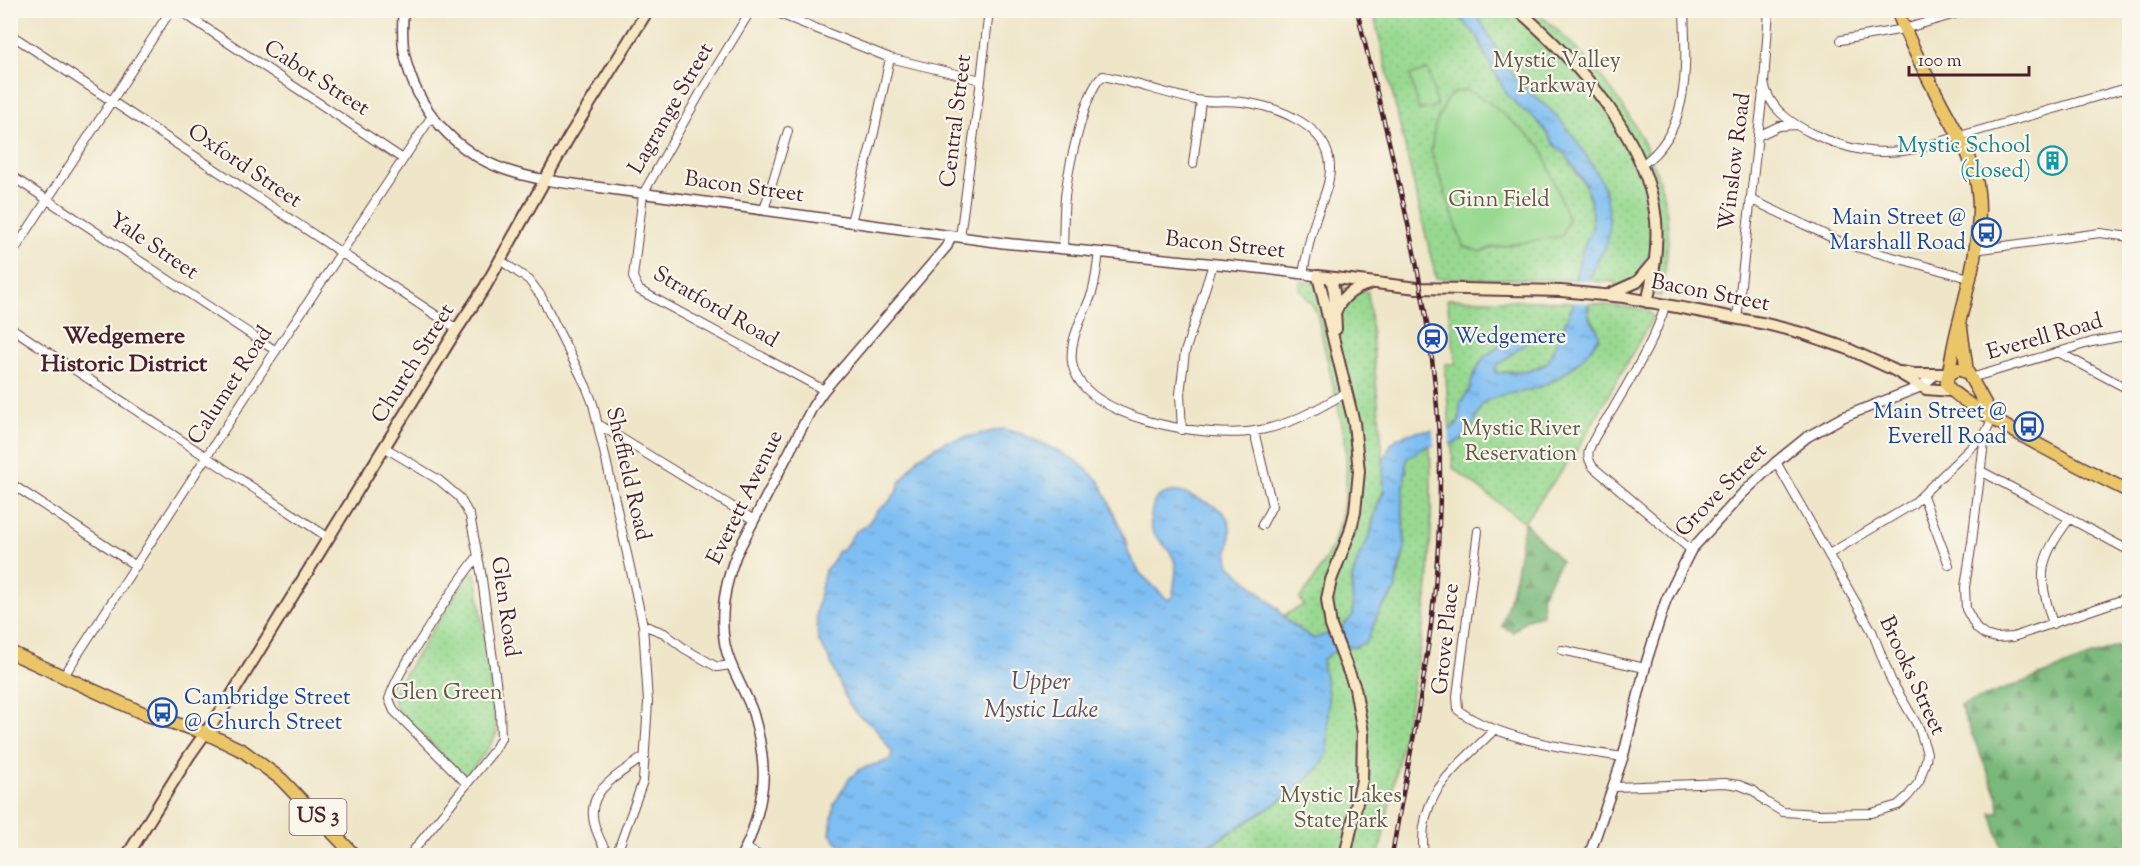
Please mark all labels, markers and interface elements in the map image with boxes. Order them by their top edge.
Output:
street label: Cabot Street [257,33,376,125]
street label: Lagrange Street [621,37,723,181]
scale bar [1909,39,2029,77]
park label: Mystic Valley Parkway [1493,46,1621,103]
text: 100 m [1918,49,1962,75]
street label: Central Street [933,52,981,189]
street label: Winslow Road [1712,91,1760,233]
street label: Oxford Street [180,117,308,217]
place label: Mystic School (closed) [1897,131,2031,188]
building icon: Mystic School (closed) [2036,144,2068,176]
street label: Bacon Street [682,164,806,212]
park label: Ginn Field [1448,185,1550,217]
place label: Main Street @ Marshall Road [1830,203,1966,260]
street label: Yale Street [102,205,205,289]
bus stop icon: Main Street @ Marshall Road [1971,216,2003,248]
street label: Bacon Street [1164,224,1287,268]
street label: Stratford Road [646,259,784,357]
street label: Bacon Street [1648,267,1772,321]
street label: Church Street [365,298,464,430]
street label: Everell Road [1983,306,2107,370]
district label: Wedgemere Historic District [41,320,208,382]
street label: Calumet Road [181,320,281,452]
station icon: Wedgemere [1417,322,1449,354]
place label: Wedgemere [1454,322,1566,354]
place label: Main Street @ Everell Road [1873,397,2007,454]
street label: Sheffield Road [596,404,658,544]
bus stop icon: Main Street @ Everell Road [2012,410,2044,442]
park label: Mystic River Reservation [1461,414,1581,471]
street label: Everett Avenue [700,425,792,571]
street label: Grove Street [1669,436,1776,545]
street label: Glen Road [481,555,527,659]
street label: Grove Place [1425,582,1469,696]
street label: Brooks Street [1869,611,1953,741]
water label: Upper Mystic Lake [984,666,1098,728]
park label: Glen Green [391,678,503,710]
place label: Cambridge Street @ Church Street [184,683,351,740]
bus stop icon: Cambridge Street @ Church Street [147,696,179,728]
park label: Mystic Lakes State Park [1280,781,1402,838]
road number: US 3 [290,799,346,835]

